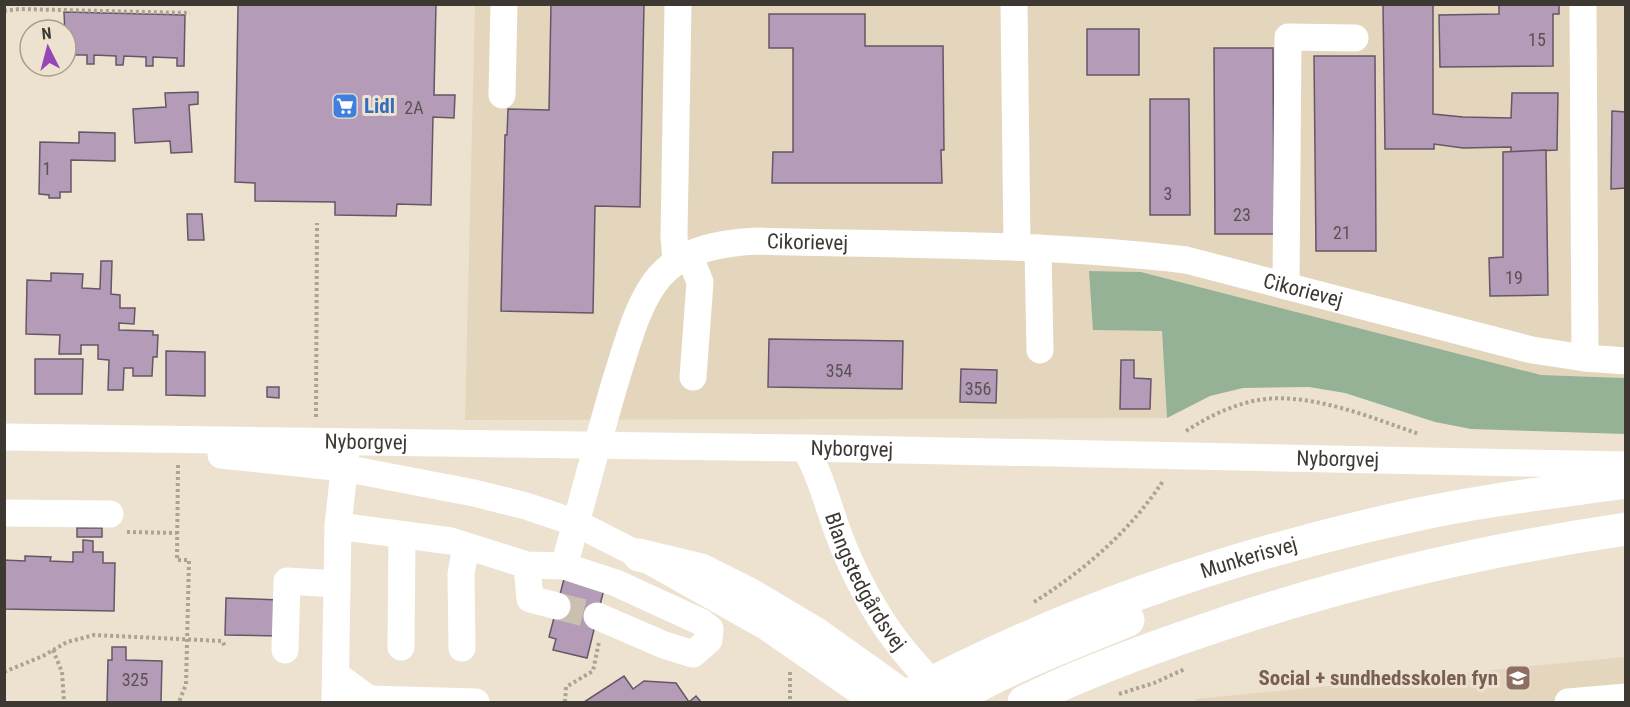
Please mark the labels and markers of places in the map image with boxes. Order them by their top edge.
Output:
supermarket icon: Lidl [330,91,360,121]
place label: Lidl [364,94,395,118]
school or university icon: Social + sundhedsskolen fyn [1503,663,1533,693]
place label: Social + sundhedsskolen fyn [1258,666,1498,690]

